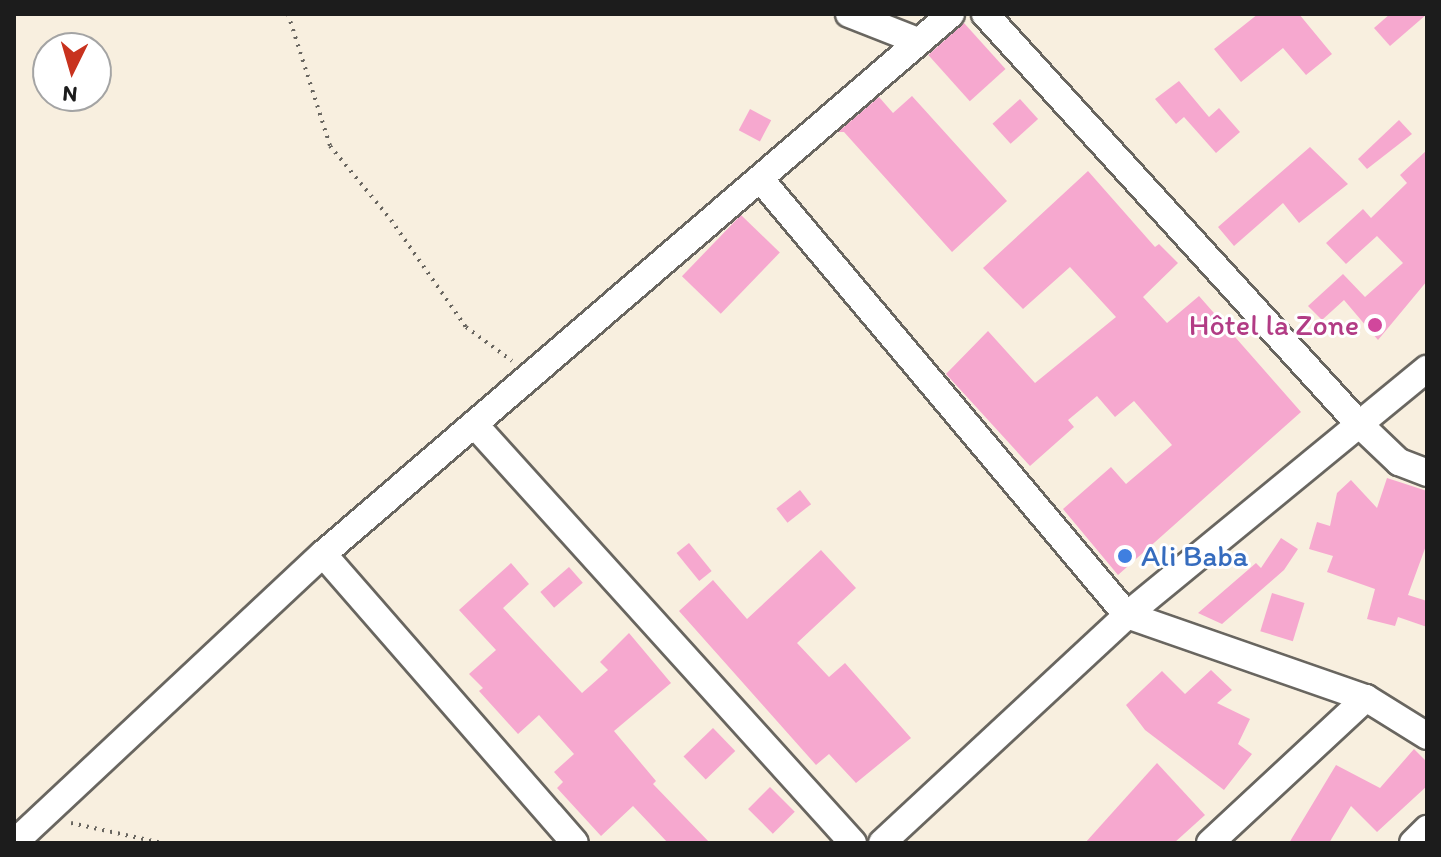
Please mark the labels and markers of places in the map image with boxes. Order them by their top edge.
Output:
place label: Hôtel la Zone [1188,307,1359,343]
marker: Hôtel la Zone [1366,316,1384,334]
place label: Ali Baba [1141,538,1248,574]
marker: Ali Baba [1116,547,1134,565]

